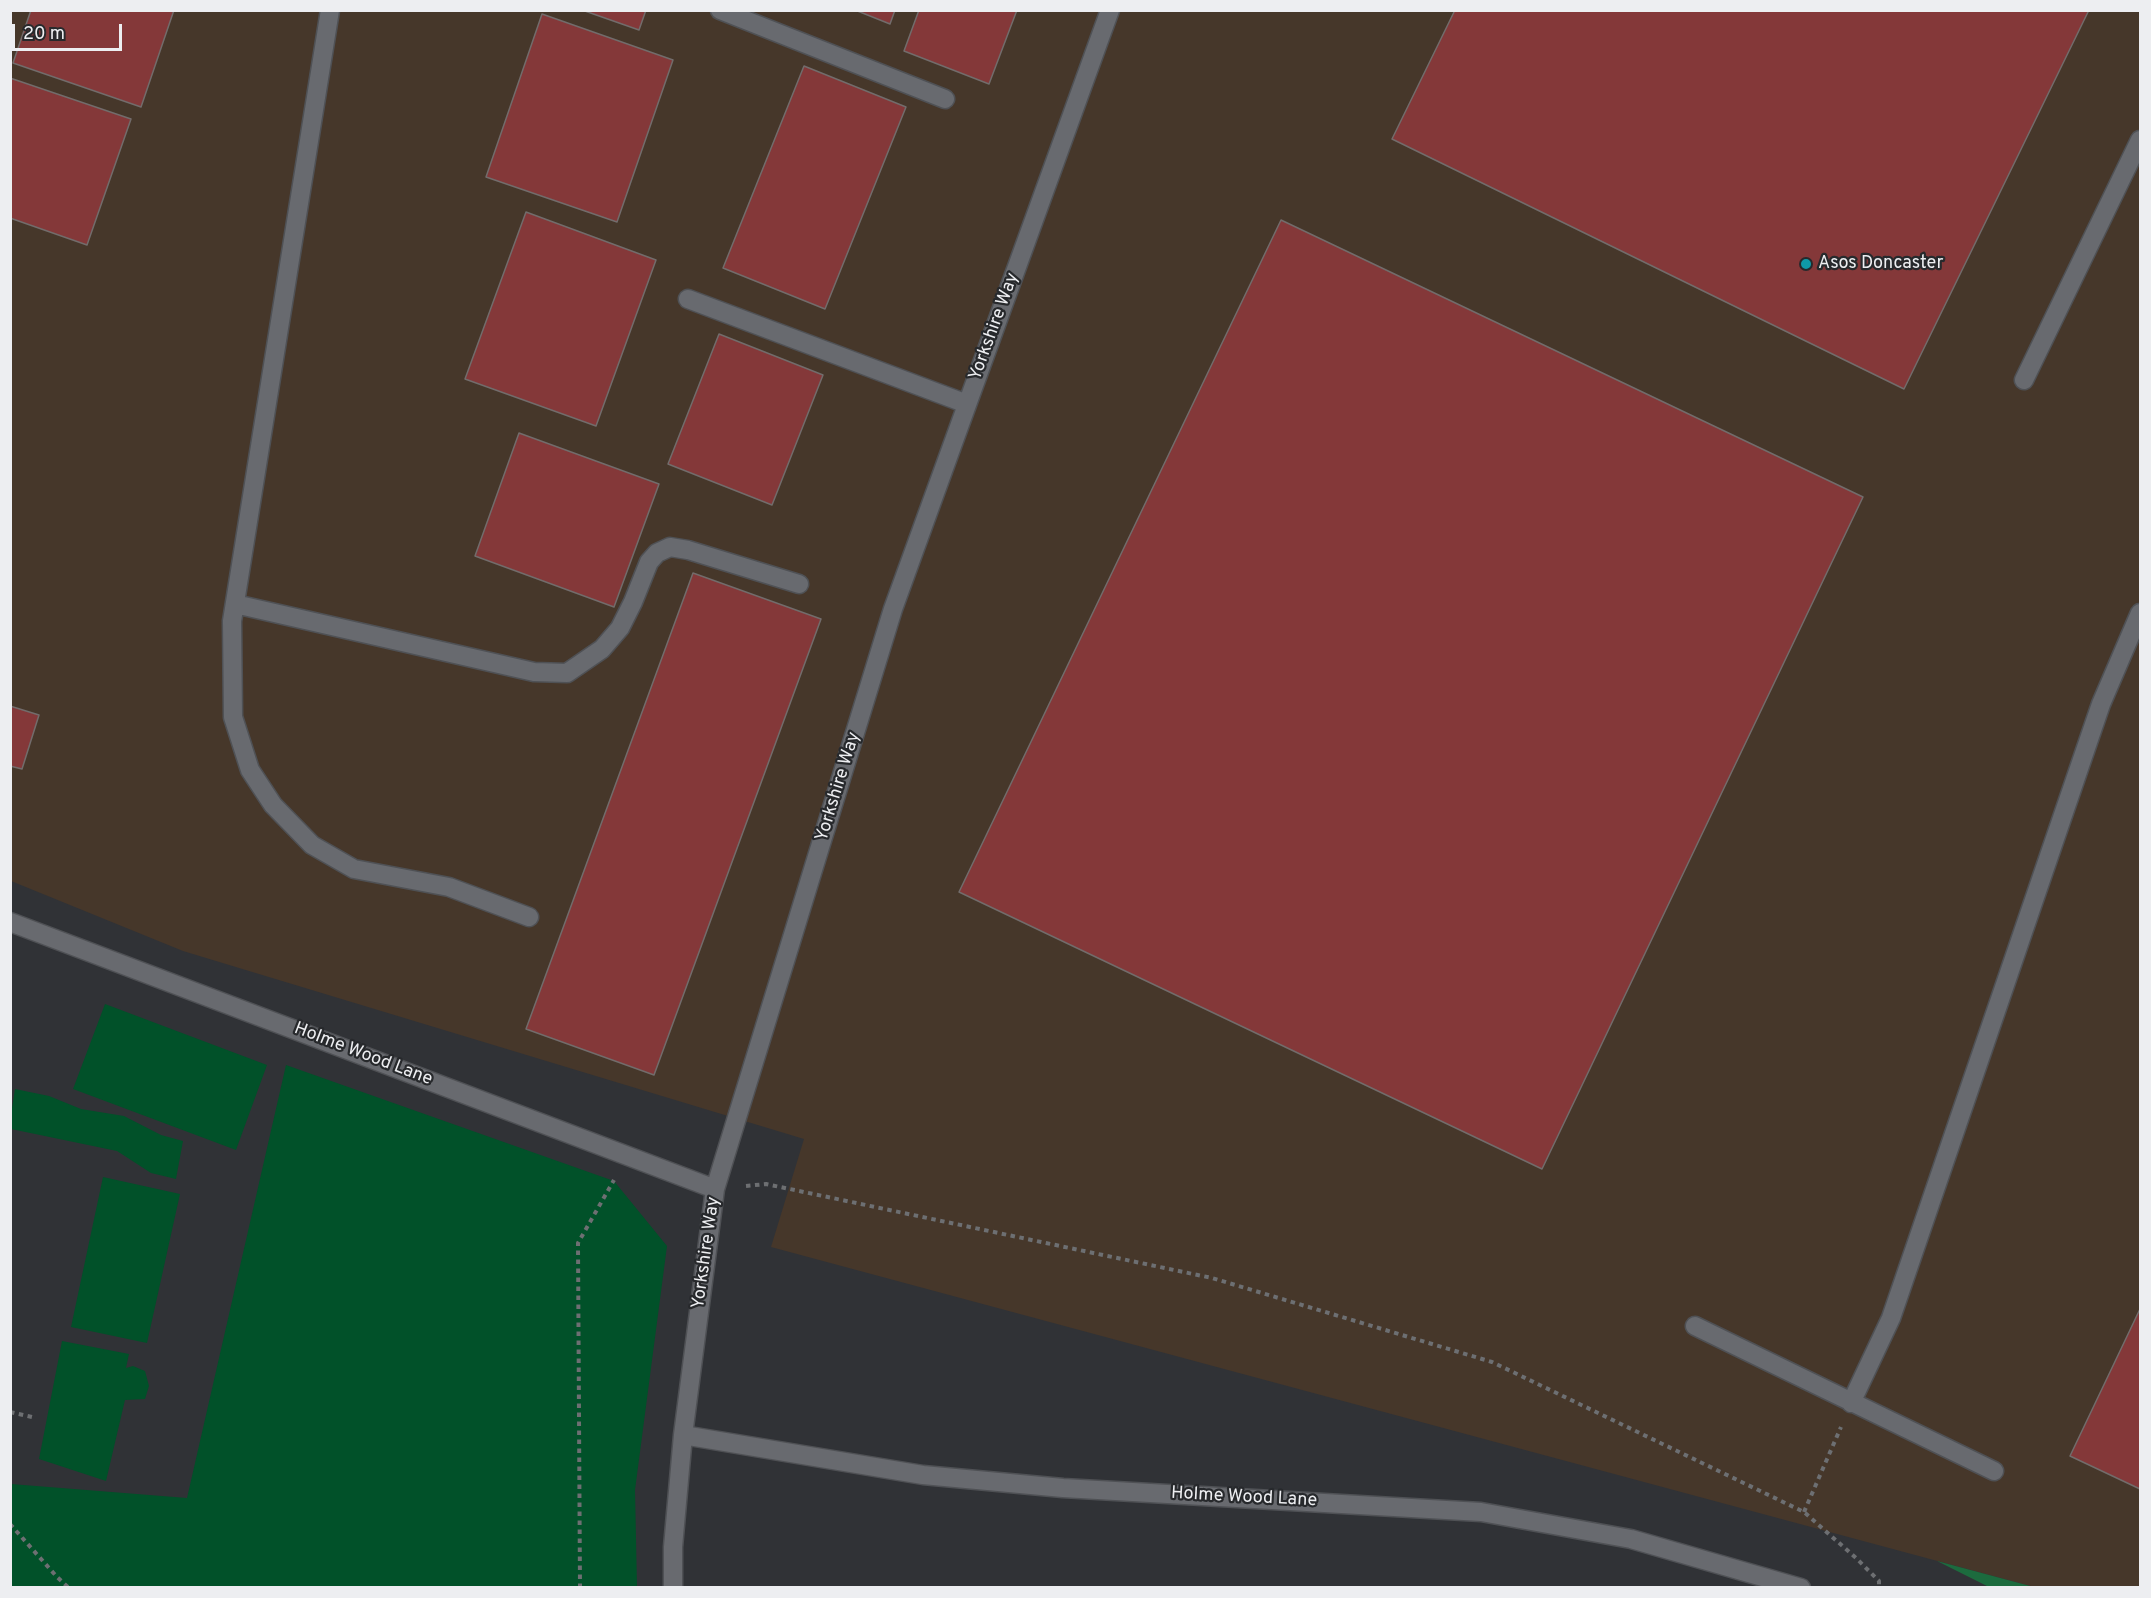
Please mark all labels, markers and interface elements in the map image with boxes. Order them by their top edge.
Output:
scale bar [15,12,124,50]
text: 20 m [23,23,65,46]
place label: Asos Doncaster [1818,253,1943,275]
marker: Asos Doncaster [1799,257,1813,271]
street label: Yorkshire Way [966,270,1024,384]
street label: Yorkshire Way [812,730,866,844]
street label: Holme Wood Lane [291,1019,435,1091]
street label: Yorkshire Way [688,1195,726,1311]
street label: Holme Wood Lane [1170,1483,1318,1513]

